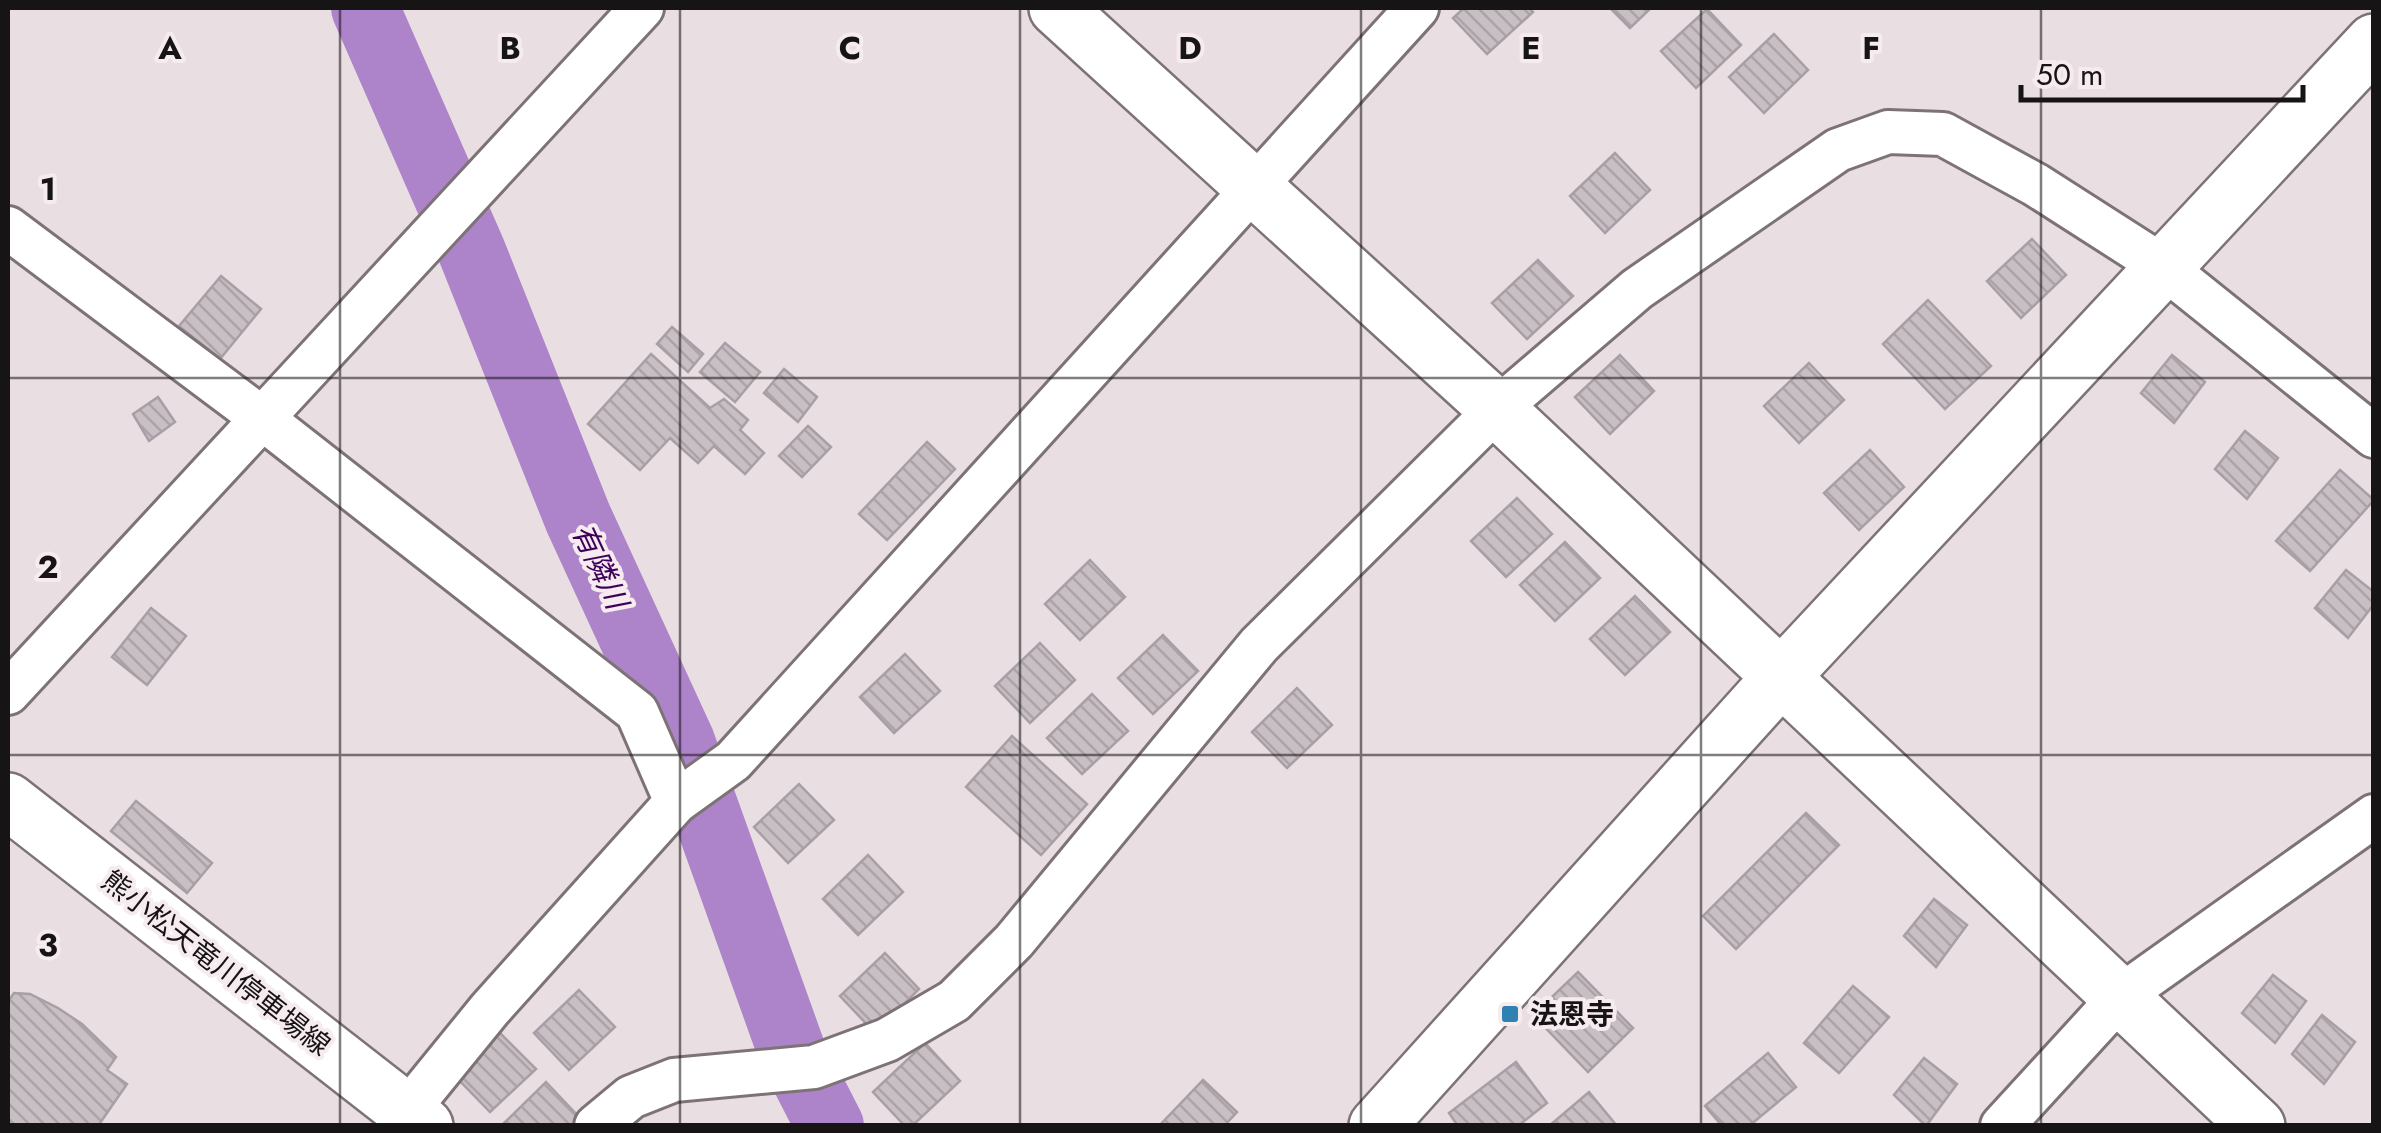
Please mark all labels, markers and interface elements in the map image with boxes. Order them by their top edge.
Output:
text: A [157,25,182,71]
text: B [499,25,521,71]
text: C [839,25,861,71]
text: D [1178,25,1202,71]
text: E [1521,25,1541,71]
text: F [1862,25,1880,71]
scale bar [2021,40,2304,102]
text: 50 m [2036,53,2103,96]
text: 1 [40,166,56,212]
water label: 有隣川 [561,516,640,619]
text: 2 [38,544,59,590]
street label: 熊小松天竜川停車場線 [93,861,339,1065]
text: 3 [38,922,58,968]
place label: 法恩寺 [1530,994,1614,1035]
marker: 法恩寺 [1499,1003,1521,1025]

